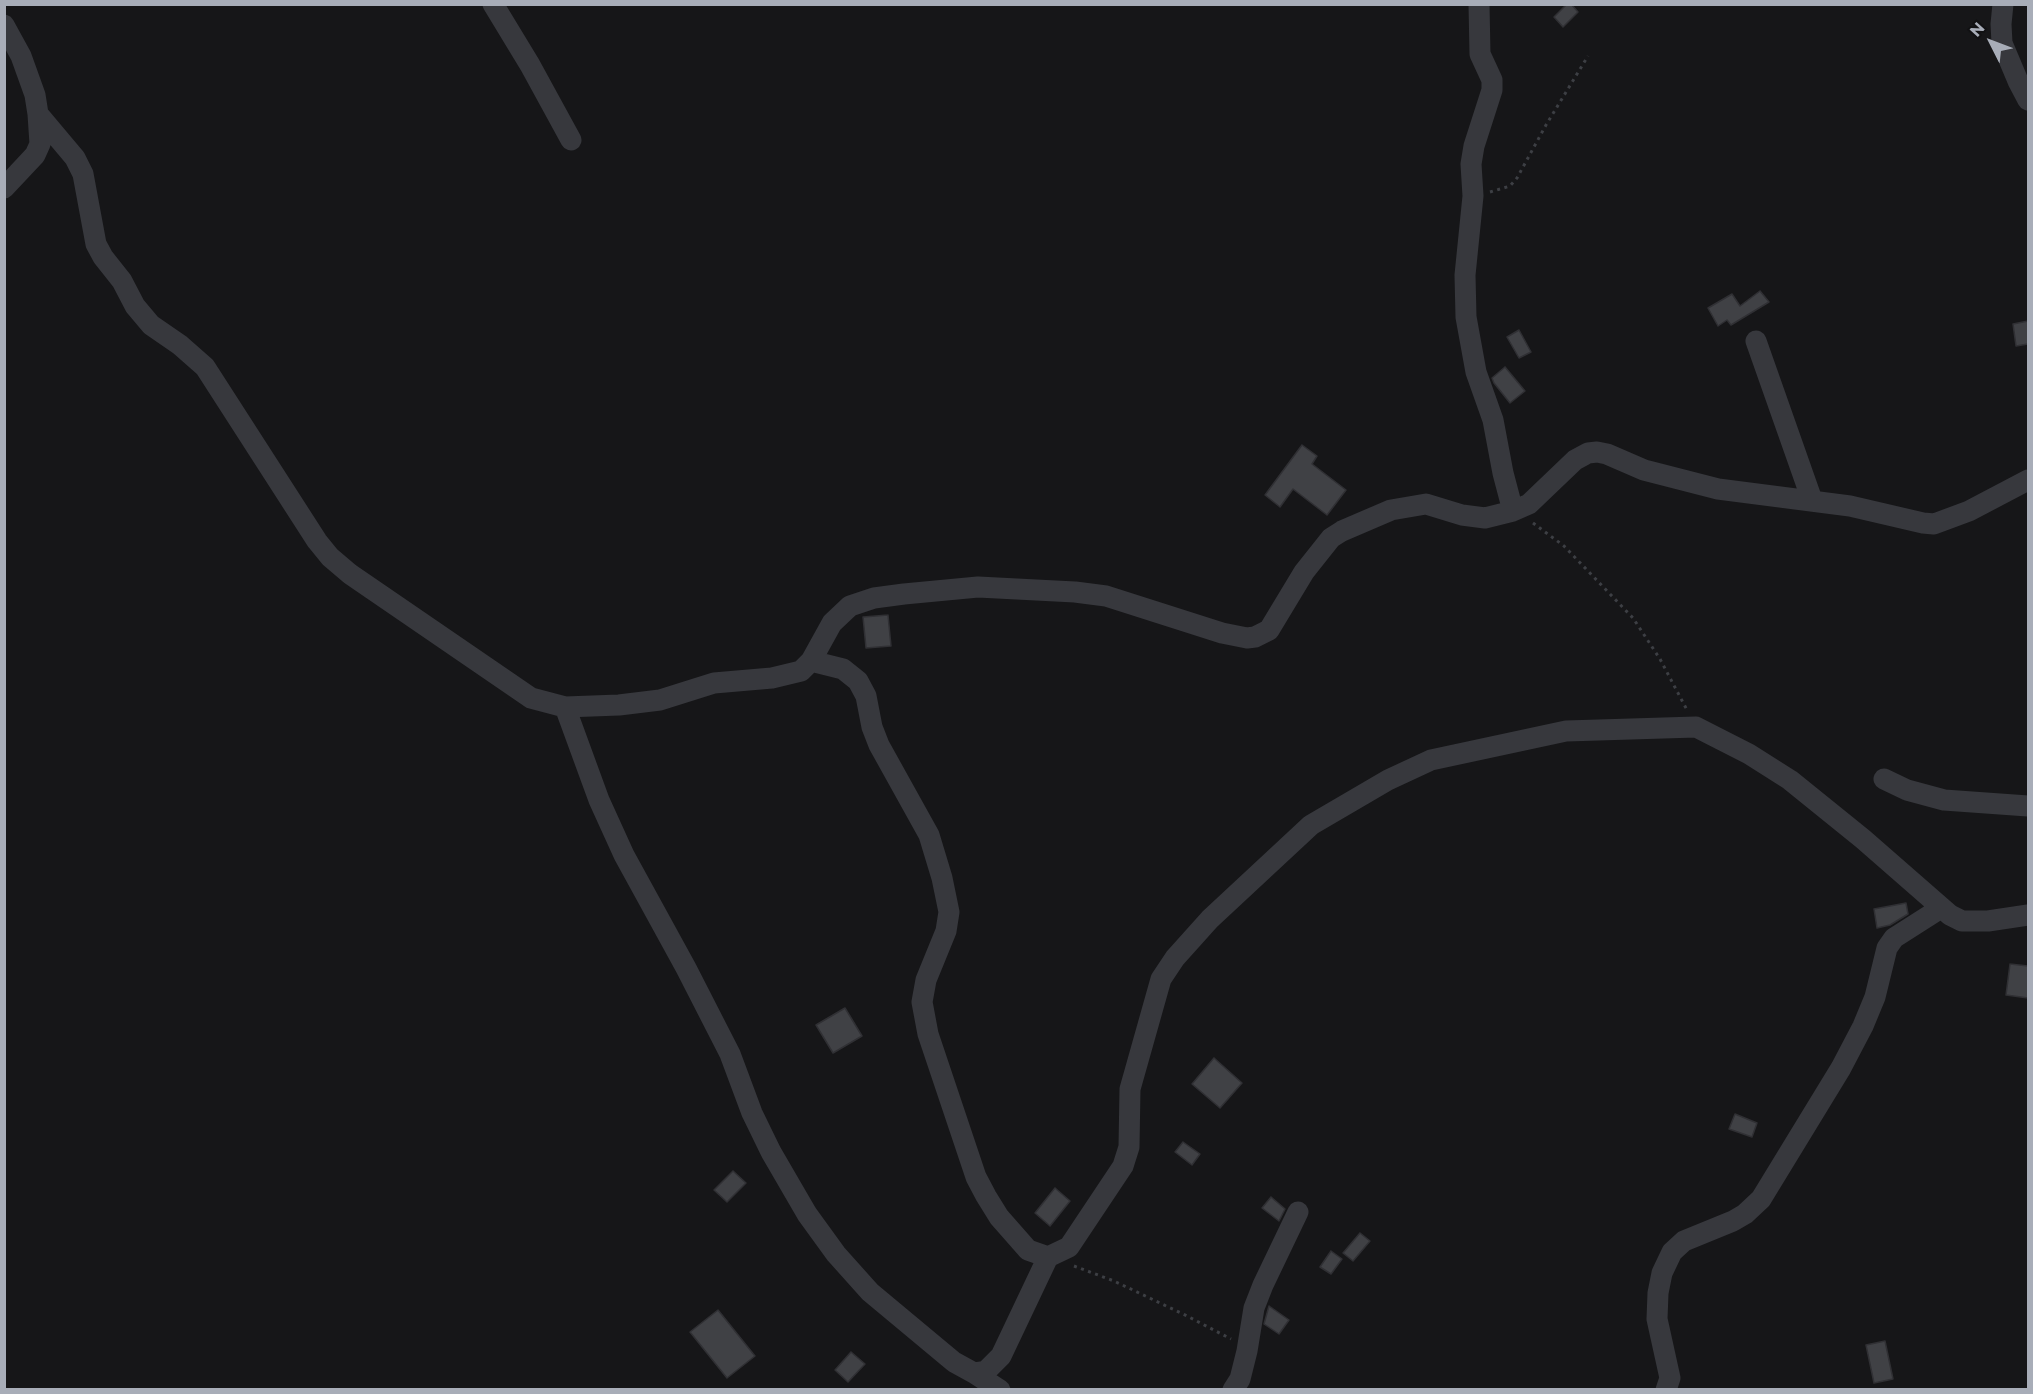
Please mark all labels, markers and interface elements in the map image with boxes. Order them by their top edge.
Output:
north arrow [1961,12,2021,72]
text: N [1966,18,1989,41]

